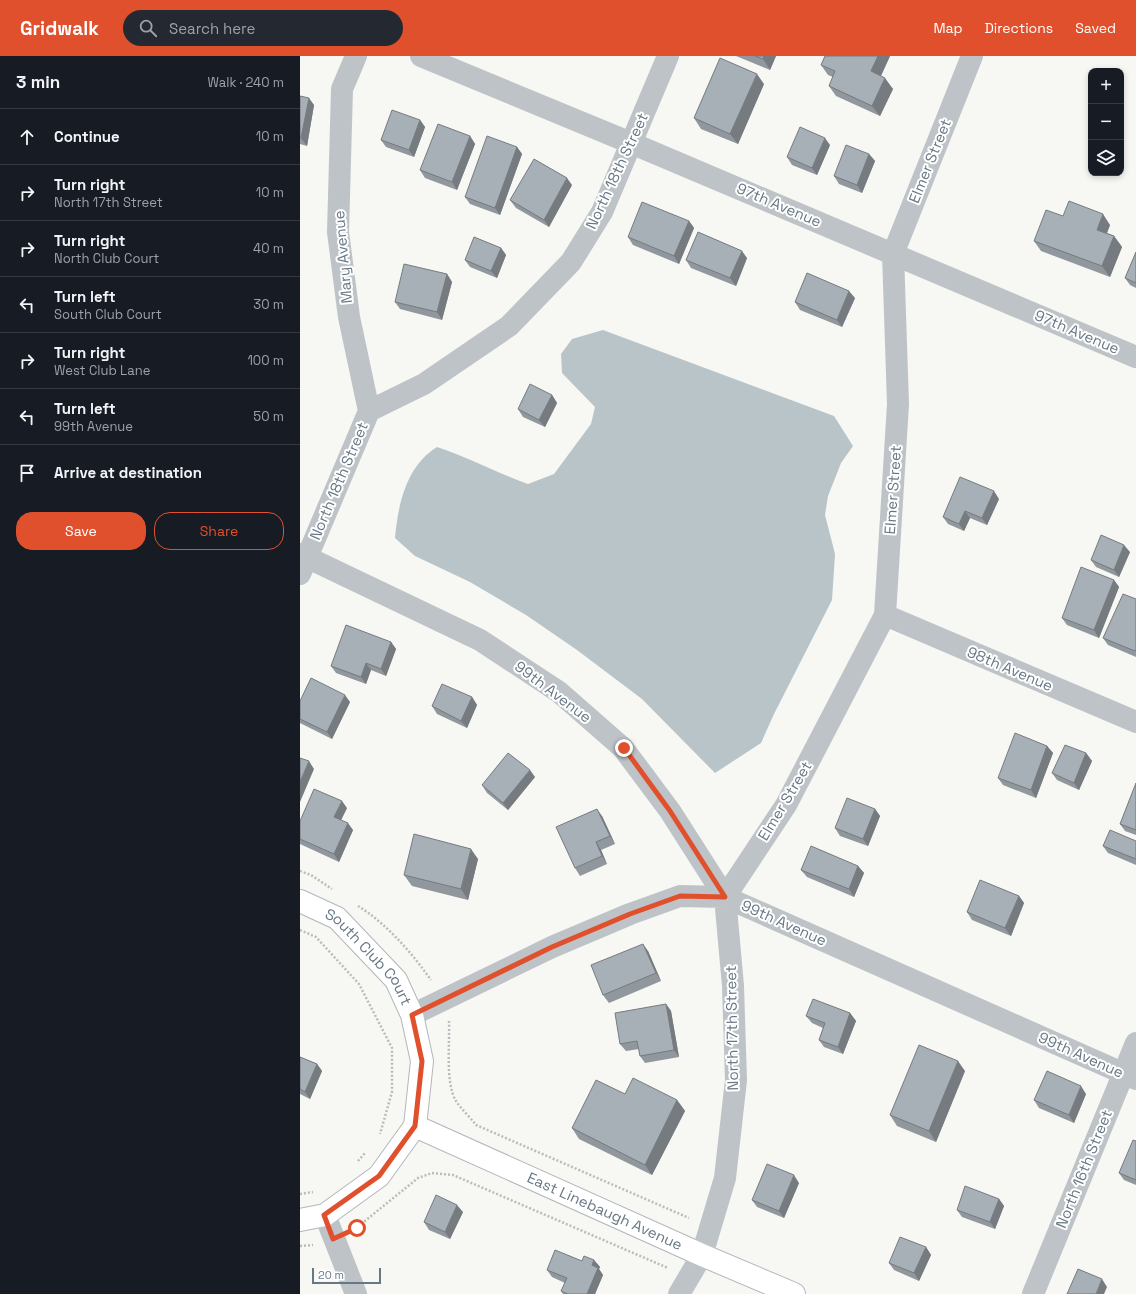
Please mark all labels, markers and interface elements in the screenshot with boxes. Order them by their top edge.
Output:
search box [123,10,403,46]
text: Gridwalk [20,16,99,41]
icon: search [137,17,159,39]
text: Search here [169,19,255,38]
text: Map [933,19,963,37]
text: Directions [985,19,1053,37]
text: Saved [1075,19,1116,37]
map controls [1088,68,1124,176]
button: + [1088,68,1124,104]
text: 3 min [16,71,60,93]
text: Walk · 240 m [208,74,284,91]
button: − [1088,104,1124,140]
street label: North 18th Street [581,109,652,232]
street label: Elmer Street [904,116,955,206]
icon: ahead [16,126,38,148]
text: Continue [54,127,120,146]
text: 10 m [256,128,284,145]
button: layers [1088,140,1124,176]
text: Turn right [54,175,125,194]
street label: 97th Avenue [734,178,824,231]
icon: right [16,182,38,204]
text: 10 m [256,184,284,201]
text: North 17th Street [54,194,163,211]
street label: Mary Avenue [329,210,356,304]
text: Turn right [54,231,125,250]
icon: right [16,238,38,260]
text: 40 m [253,240,284,257]
text: North Club Court [54,250,159,267]
text: Turn left [54,287,116,306]
icon: left [16,294,38,316]
text: 30 m [253,296,284,313]
street label: 97th Avenue [1032,305,1122,358]
text: South Club Court [54,306,162,323]
text: Turn right [54,343,125,362]
icon: right [16,350,38,372]
text: 100 m [247,352,284,369]
text: West Club Lane [54,362,150,379]
text: Turn left [54,399,116,418]
icon: left [16,406,38,428]
text: 50 m [253,408,284,425]
text: 99th Avenue [54,418,133,435]
street label: North 18th Street [305,419,372,543]
street label: Elmer Street [880,445,905,535]
icon: arrive [16,462,38,484]
text: Arrive at destination [54,463,202,482]
button: Save [16,512,146,550]
button: Share [154,512,284,550]
street label: 98th Avenue [964,642,1056,695]
street label: 99th Avenue [511,657,595,727]
route end [615,739,633,757]
street label: Elmer Street [753,758,816,844]
street label: 99th Avenue [739,895,830,950]
street label: South Club Court [322,904,416,1008]
street label: North 17th Street [721,965,742,1091]
street label: 99th Avenue [1036,1027,1127,1082]
street label: North 16th Street [1051,1107,1116,1231]
street label: East Linebaugh Avenue [524,1168,686,1254]
route start [348,1219,366,1237]
scale bar [312,1266,381,1285]
text: 20 m [318,1268,344,1282]

